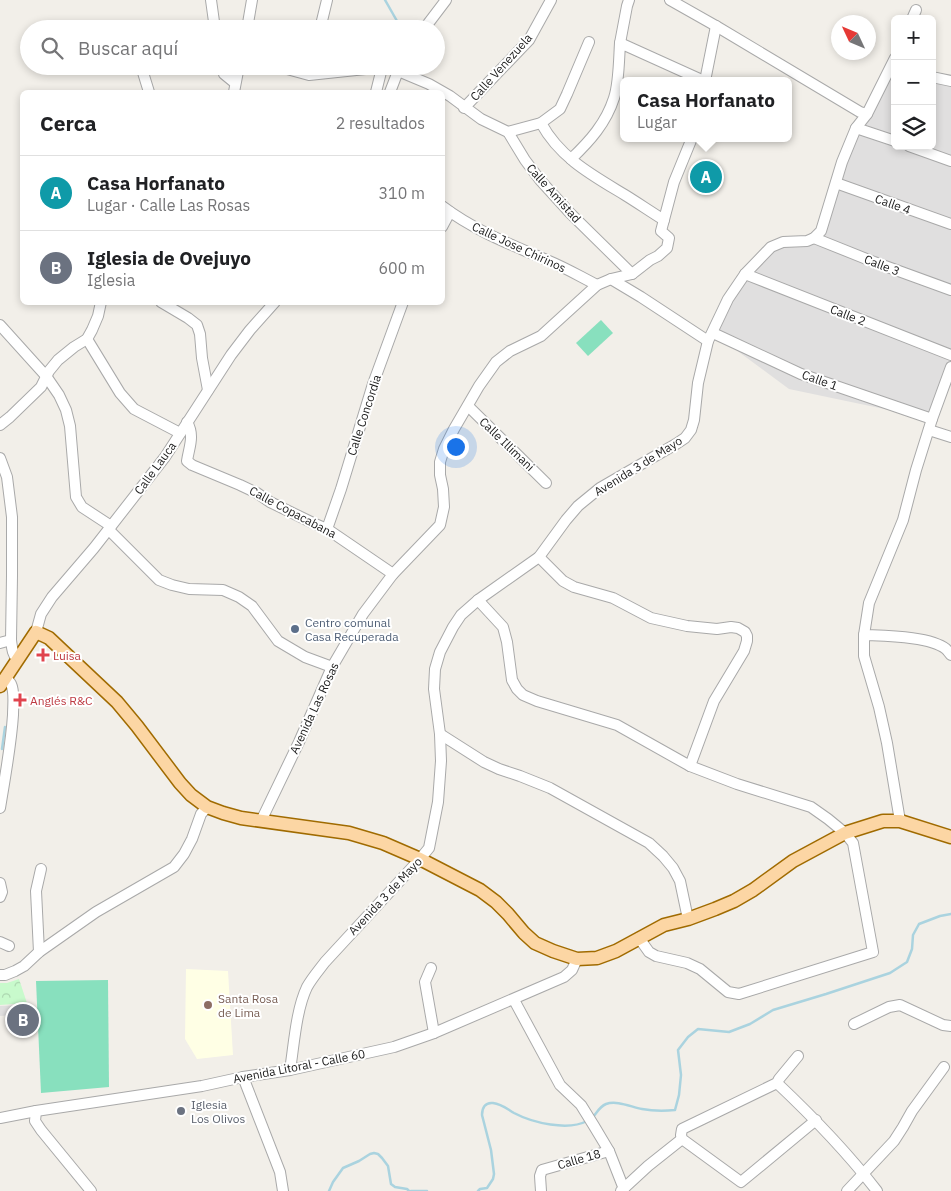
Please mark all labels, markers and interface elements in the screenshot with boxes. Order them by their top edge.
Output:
north arrow [831,15,876,60]
map controls [891,15,936,150]
button: + [891,15,936,60]
search box [20,20,445,75]
street label: Calle Venezuela [467,30,535,104]
icon: search [38,34,66,62]
text: Buscar aquí [78,36,178,60]
button: − [891,60,936,105]
popup [620,77,792,142]
text: Casa Horfanato [637,88,775,112]
button: layers [891,105,936,150]
text: Cerca [40,109,97,137]
text: Lugar [637,112,677,132]
text: 2 resultados [336,113,425,133]
pin: A [690,158,722,196]
street label: Calle Amistad [524,160,584,226]
text: Casa Horfanato [87,171,225,195]
text: A [51,183,61,203]
text: 310 m [378,183,425,203]
street label: Calle 4 [873,191,913,217]
text: Lugar · Calle Las Rosas [87,195,250,215]
street label: Calle Jose Chirinos [470,219,568,275]
text: Iglesia de Ovejuyo [87,246,251,270]
street label: Calle 3 [862,251,902,279]
text: B [51,258,61,278]
text: 600 m [378,258,425,278]
text: Iglesia [87,270,135,290]
street label: Calle 2 [828,301,868,329]
street label: Calle 1 [800,367,840,393]
street label: Calle Concordia [344,372,384,457]
street label: Calle Illimani [476,414,538,474]
street label: Avenida 3 de Mayo [591,433,685,499]
your location [443,434,469,460]
street label: Calle Lauca [131,438,179,497]
street label: Calle Copacabana [247,483,340,542]
place label: Centro comunal Casa Recuperada [305,615,399,644]
marker: Centro comunal Casa Recuperada [289,623,301,635]
place label: Luisa [53,648,82,663]
marker: Luisa [37,649,49,661]
street label: Avenida Las Rosas [286,660,342,756]
place label: Anglés R&C [30,693,93,708]
marker: Anglés R&C [14,694,26,706]
street label: Avenida 3 de Mayo [345,854,425,938]
place label: Santa Rosa de Lima [218,991,279,1020]
marker: Santa Rosa de Lima [202,999,214,1011]
pin: B [7,1001,39,1039]
street label: Avenida Litoral - Calle 60 [232,1046,366,1086]
place label: Iglesia Los Olivos [191,1097,246,1126]
marker: Iglesia Los Olivos [175,1105,187,1117]
street label: Calle 18 [556,1146,602,1172]

